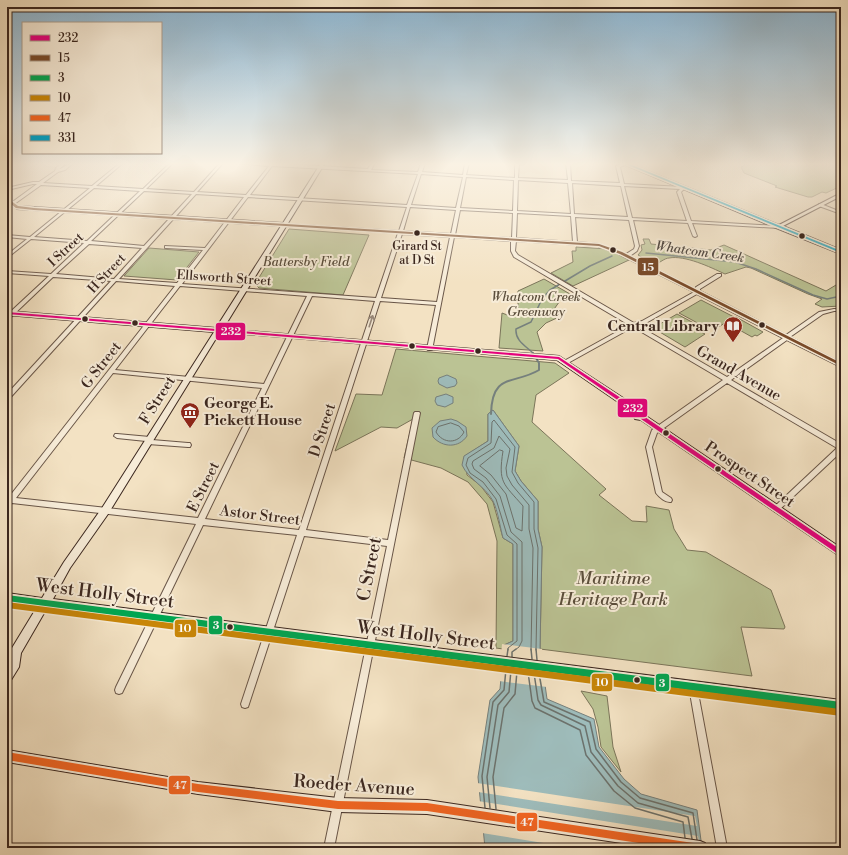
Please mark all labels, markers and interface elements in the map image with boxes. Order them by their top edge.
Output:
legend [22,22,162,154]
text: 232 [58,31,78,46]
text: 15 [58,51,70,66]
text: 3 [58,71,65,86]
text: 10 [58,91,71,106]
text: 47 [58,111,71,126]
text: 331 [58,131,77,146]
marker: Girard St at D St [412,228,422,238]
street label: I Street [45,229,87,270]
unlabelled marker [797,231,807,241]
water label: Whatcom Creek [655,238,745,266]
place label: Girard St at D St [392,239,443,268]
unlabelled marker [608,245,618,255]
street label: H Street [84,250,129,297]
park label: Battersby Field [262,254,350,270]
line badge: 15 [637,257,659,276]
text: 15 [642,261,654,275]
street label: Ellsworth Street [176,267,272,289]
park label: Whatcom Creek Greenway [491,289,581,320]
unlabelled marker [80,314,90,324]
one-way arrow [368,315,375,328]
library icon: Central Library [722,315,744,343]
place label: Central Library [607,317,719,336]
unlabelled marker [130,318,140,328]
unlabelled marker [757,320,767,330]
line badge: 232 [215,322,246,341]
text: 232 [221,325,241,339]
street label: G Street [77,337,126,393]
unlabelled marker [407,341,417,351]
street label: Grand Avenue [693,341,785,405]
unlabelled marker [473,346,483,356]
street label: F Street [135,372,180,428]
place label: George E. Pickett House [204,394,302,430]
line badge: 232 [617,398,648,418]
street label: D Street [305,400,340,459]
museum icon: George E. Pickett House [179,401,201,429]
text: 232 [623,402,643,416]
unlabelled marker [661,428,671,438]
street label: Prospect Street [701,437,799,512]
street label: E Street [183,458,224,516]
unlabelled marker [713,464,723,474]
street label: Astor Street [218,501,302,530]
street label: C Street [352,534,387,603]
park label: Maritime Heritage Park [557,567,668,611]
street label: West Holly Street [34,573,176,613]
line badge: 3 [208,615,223,635]
street label: West Holly Street [355,615,497,655]
line badge: 10 [174,619,197,638]
text: 3 [213,619,220,633]
text: 10 [179,622,191,636]
unlabelled marker [225,622,235,632]
line badge: 10 [591,673,613,692]
line badge: 3 [655,673,670,692]
unlabelled marker [632,675,642,685]
text: 10 [596,676,608,690]
text: 3 [659,677,666,691]
street label: Roeder Avenue [292,770,415,801]
line badge: 47 [168,775,191,795]
text: 47 [173,779,187,793]
line badge: 47 [516,812,538,832]
text: 47 [520,816,534,830]

